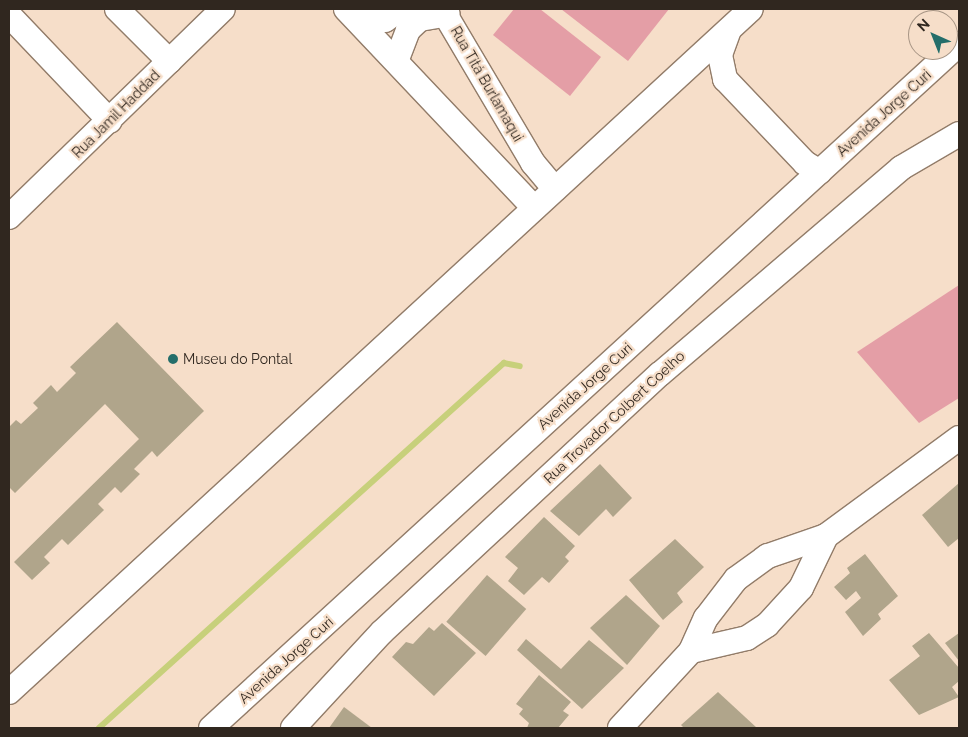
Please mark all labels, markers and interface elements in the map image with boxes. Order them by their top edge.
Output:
north arrow [908,10,958,60]
text: N [914,15,933,34]
street label: Rua Titá Burlamaqui [447,23,527,145]
street label: Rua Jamil Haddad [68,66,164,162]
street label: Avenida Jorge Curi [833,66,935,160]
street label: Avenida Jorge Curi [534,339,636,433]
street label: Rua Trovador Colbert Coelho [540,347,688,487]
place label: Museu do Pontal [183,351,292,367]
marker: Museu do Pontal [167,353,179,365]
street label: Avenida Jorge Curi [235,613,337,707]

